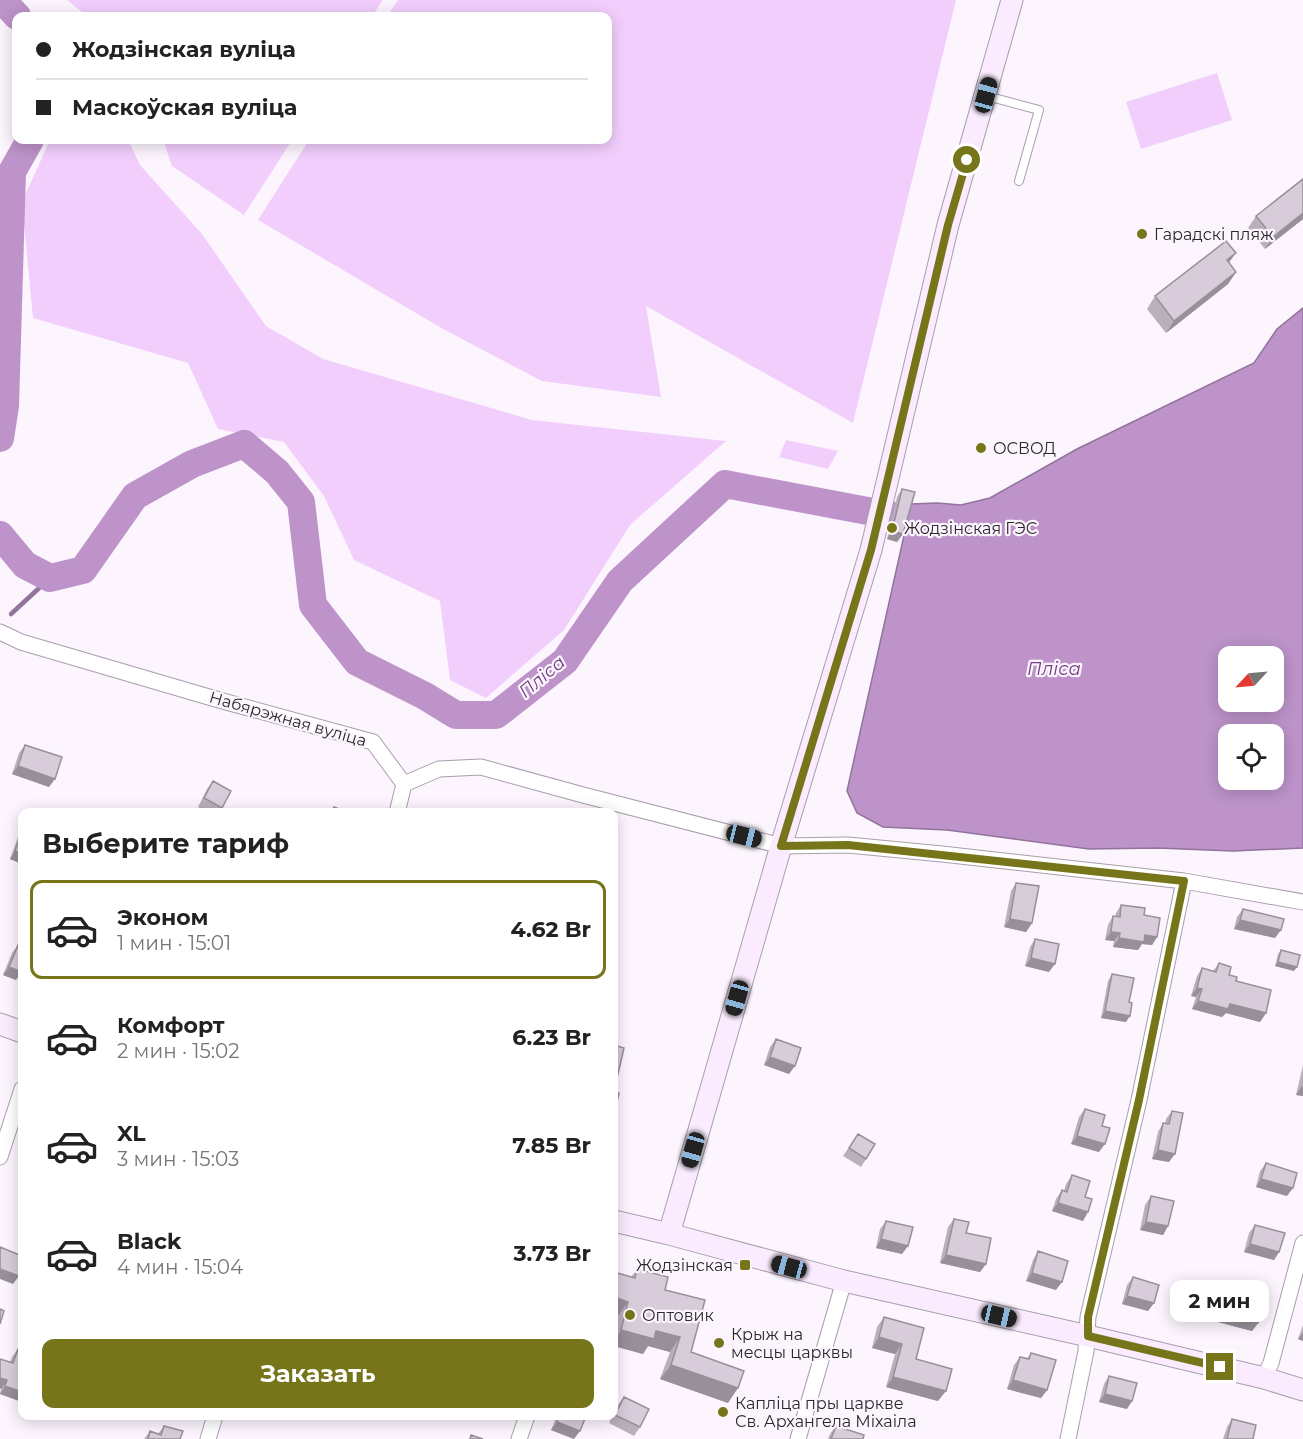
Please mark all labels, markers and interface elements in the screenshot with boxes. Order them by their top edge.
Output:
text: Жодзінская вуліца [72,36,296,63]
car [973,75,999,115]
text: Маскоўская вуліца [72,94,297,121]
route start [953,146,980,173]
place label: Гарадскі пляж [1154,225,1273,244]
marker: Гарадскі пляж [1135,227,1149,241]
place label: ОСВОД [993,439,1056,458]
marker: ОСВОД [974,441,988,455]
place label: Жодзінская ГЭС [904,519,1037,538]
marker: Жодзінская ГЭС [885,521,899,535]
north arrow [1218,646,1284,712]
map controls [1218,646,1284,790]
water label: Пліса [514,651,570,703]
water label: Пліса [1027,658,1081,680]
street label: Набярэжная вуліца [207,687,369,751]
button: locate [1218,724,1284,790]
car [724,823,764,849]
text: Выберите тариф [42,827,289,860]
icon: car [45,903,99,957]
text: Эконом [117,904,208,931]
text: 4.62 Br [510,916,591,943]
text: 1 мин · 15:01 [117,931,231,955]
car [723,978,751,1018]
icon: car [45,1011,99,1065]
text: Комфорт [117,1012,225,1039]
text: 6.23 Br [512,1024,591,1051]
text: 2 мин · 15:02 [117,1039,240,1063]
icon: car [45,1119,99,1173]
text: XL [117,1120,146,1147]
car [679,1130,707,1170]
text: 7.85 Br [512,1132,591,1159]
text: 3 мин · 15:03 [117,1147,239,1171]
icon: car [45,1227,99,1281]
text: Black [117,1228,181,1255]
text: 3.73 Br [514,1240,591,1267]
car [769,1254,809,1280]
text: 4 мин · 15:04 [117,1255,243,1279]
place label: Жодзінская [636,1256,733,1275]
marker: Жодзінская [738,1258,752,1272]
callout: 2 мин [1170,1280,1270,1322]
text: 2 мин [1189,1289,1250,1313]
car [979,1303,1019,1329]
place label: Оптовик [642,1306,714,1325]
marker: Оптовик [623,1308,637,1322]
place label: Крыж на месцы царквы [731,1325,853,1362]
marker: Крыж на месцы царквы [712,1336,726,1350]
button: Заказать [42,1339,594,1408]
route end [1206,1353,1233,1380]
place label: Капліца пры царкве Св. Архангела Міхаіла [735,1394,917,1431]
marker: Капліца пры царкве Св. Архангела Міхаіла [716,1405,730,1419]

